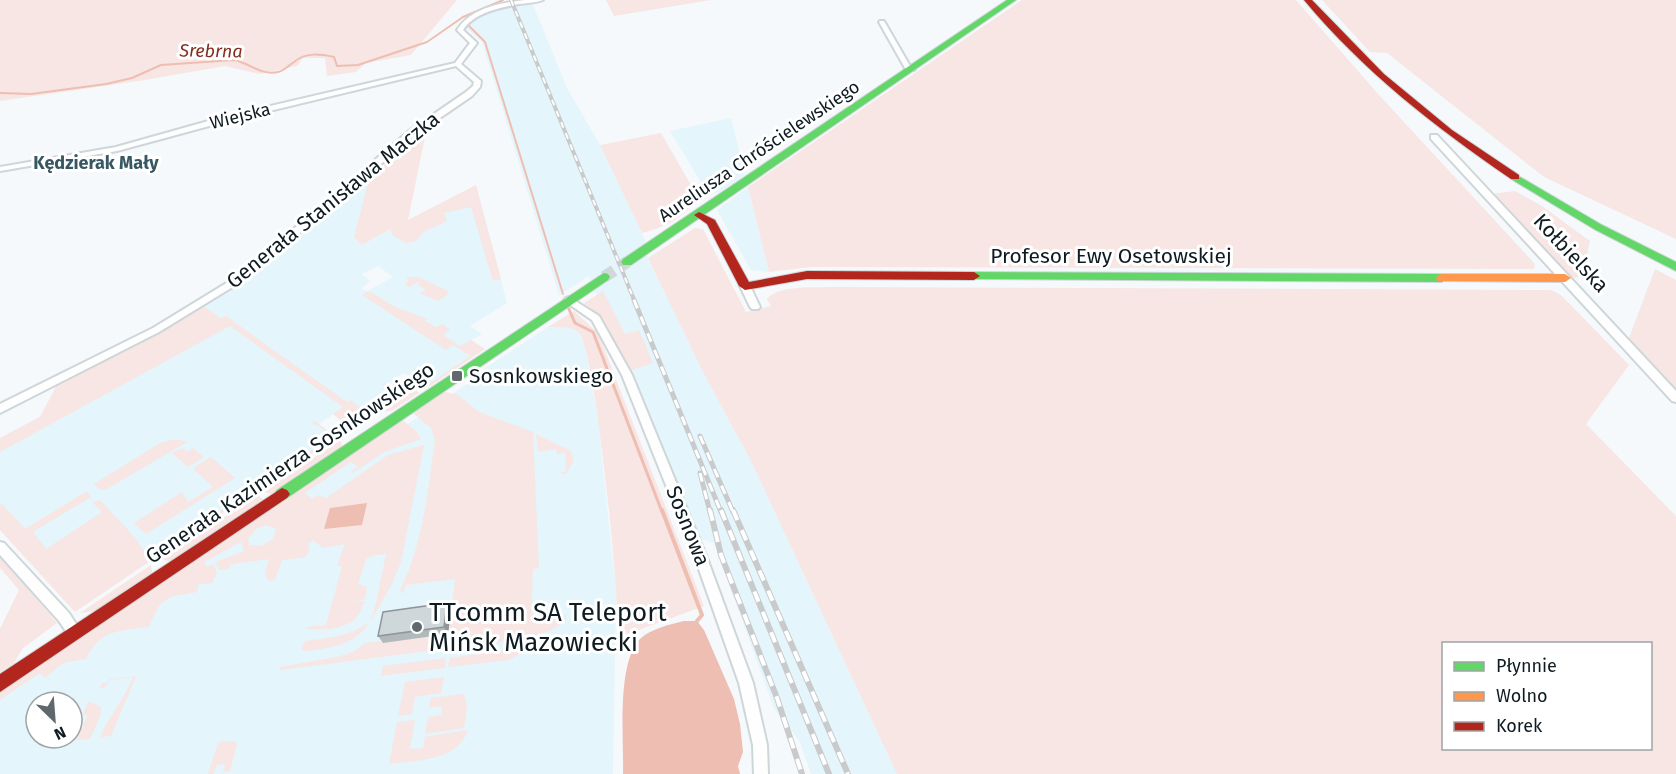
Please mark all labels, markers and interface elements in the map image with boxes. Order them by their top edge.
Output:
water label: Srebrna [178,39,243,63]
street label: Aureliusza Chróścielewskiego [654,75,864,227]
street label: Wiejska [207,98,273,134]
street label: Generała Stanisława Maczka [221,106,445,294]
district label: Kędzierak Mały [33,152,159,174]
street label: Kołbielska [1528,208,1614,298]
street label: Profesor Ewy Osetowskiej [990,243,1232,269]
street label: Generała Kazimierza Sosnkowskiego [141,356,439,570]
place label: Sosnkowskiego [469,363,613,389]
marker: Sosnkowskiego [450,369,464,383]
street label: Sosnowa [660,482,716,570]
place label: TTcomm SA Teleport Mińsk Mazowiecki [429,597,667,658]
marker: TTcomm SA Teleport Mińsk Mazowiecki [410,620,424,634]
legend [1442,642,1652,750]
text: Płynnie [1496,655,1557,677]
text: Wolno [1496,685,1548,707]
north arrow [24,690,84,750]
text: Korek [1496,715,1543,737]
text: N [51,722,69,744]

